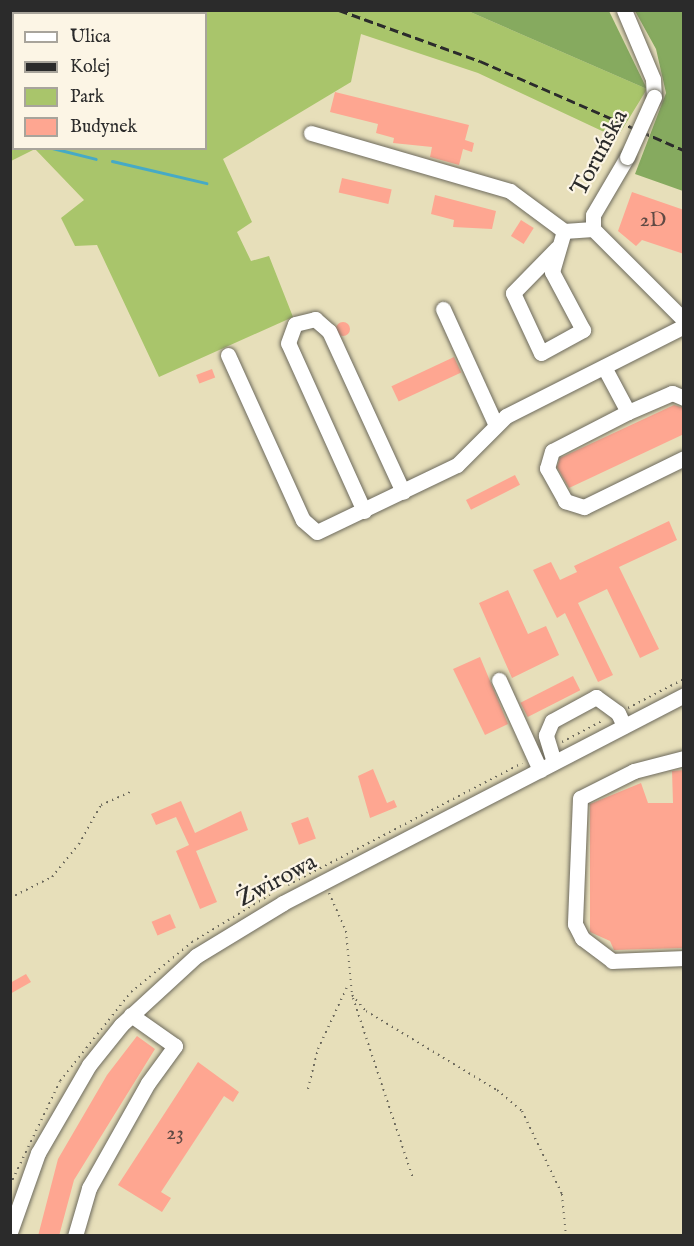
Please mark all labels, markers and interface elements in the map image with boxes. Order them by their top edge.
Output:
legend [12,12,207,150]
text: Ulica [70,26,111,49]
text: Kolej [70,56,110,79]
text: Park [70,86,104,109]
street label: Toruńska [565,105,635,201]
text: Budynek [70,116,137,139]
house number: 2D [640,208,666,234]
street label: Żwirowa [232,848,322,914]
house number: 23 [166,1121,184,1147]

